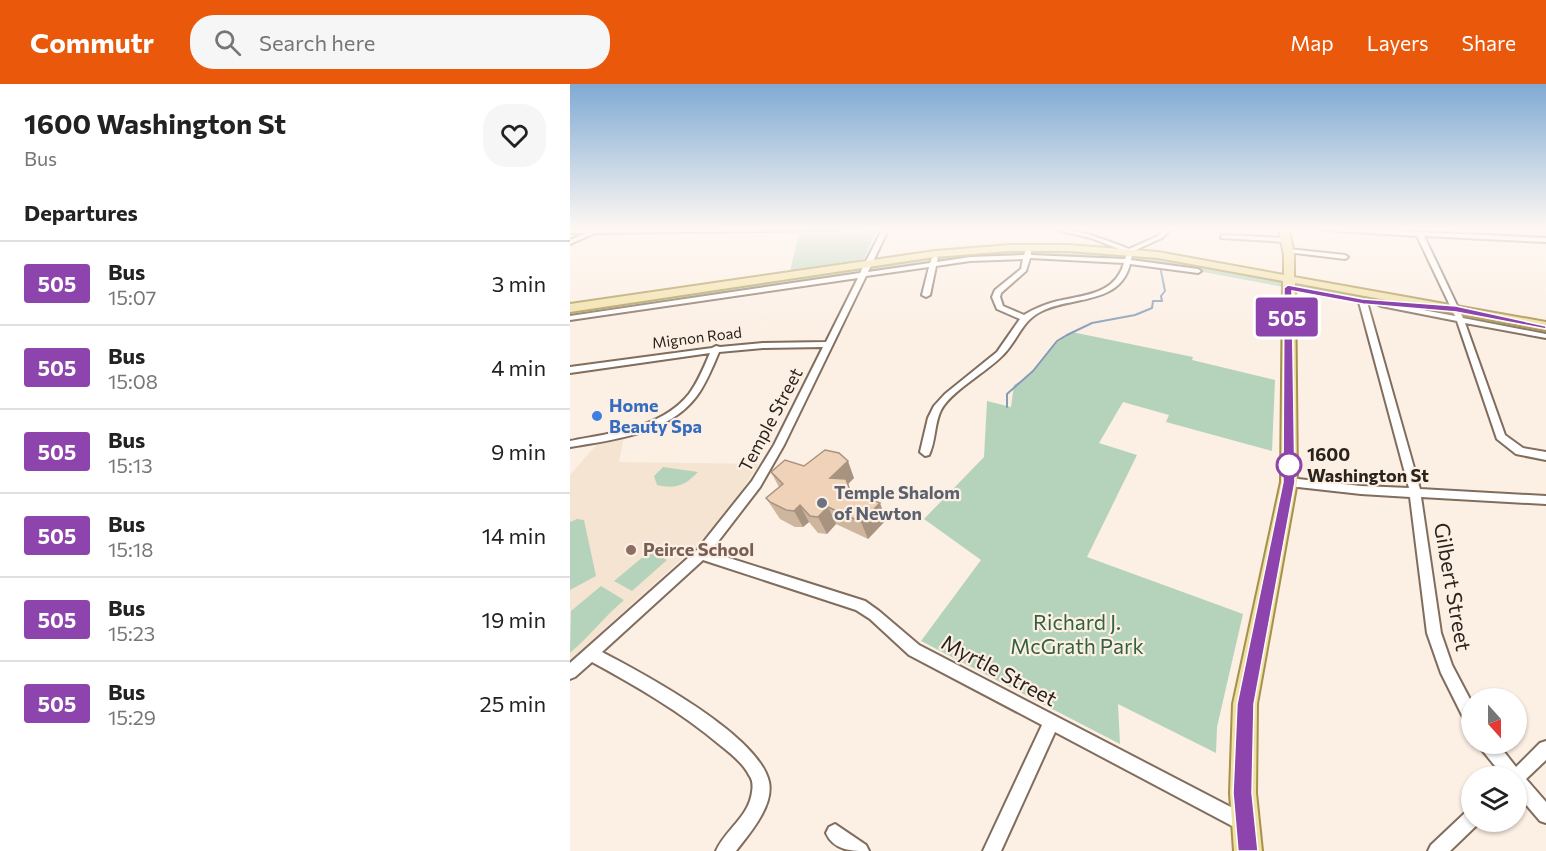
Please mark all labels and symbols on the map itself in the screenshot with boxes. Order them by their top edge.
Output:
line badge: 505 [1252,298,1322,336]
street label: Mignon Road [651,323,743,351]
street label: Temple Street [734,364,807,475]
place label: Home Beauty Spa [609,394,702,437]
marker: Home Beauty Spa [590,409,604,423]
place label: 1600 Washington St [1307,443,1429,486]
marker: 1600 Washington St [1276,452,1302,478]
place label: Temple Shalom of Newton [834,481,960,524]
marker: Temple Shalom of Newton [815,496,829,510]
street label: Gilbert Street [1430,521,1477,653]
place label: Peirce School [643,538,754,560]
marker: Peirce School [624,543,638,557]
park label: Richard J. McGrath Park [1010,609,1144,658]
street label: Myrtle Street [938,629,1062,711]
north arrow [1461,688,1527,754]

